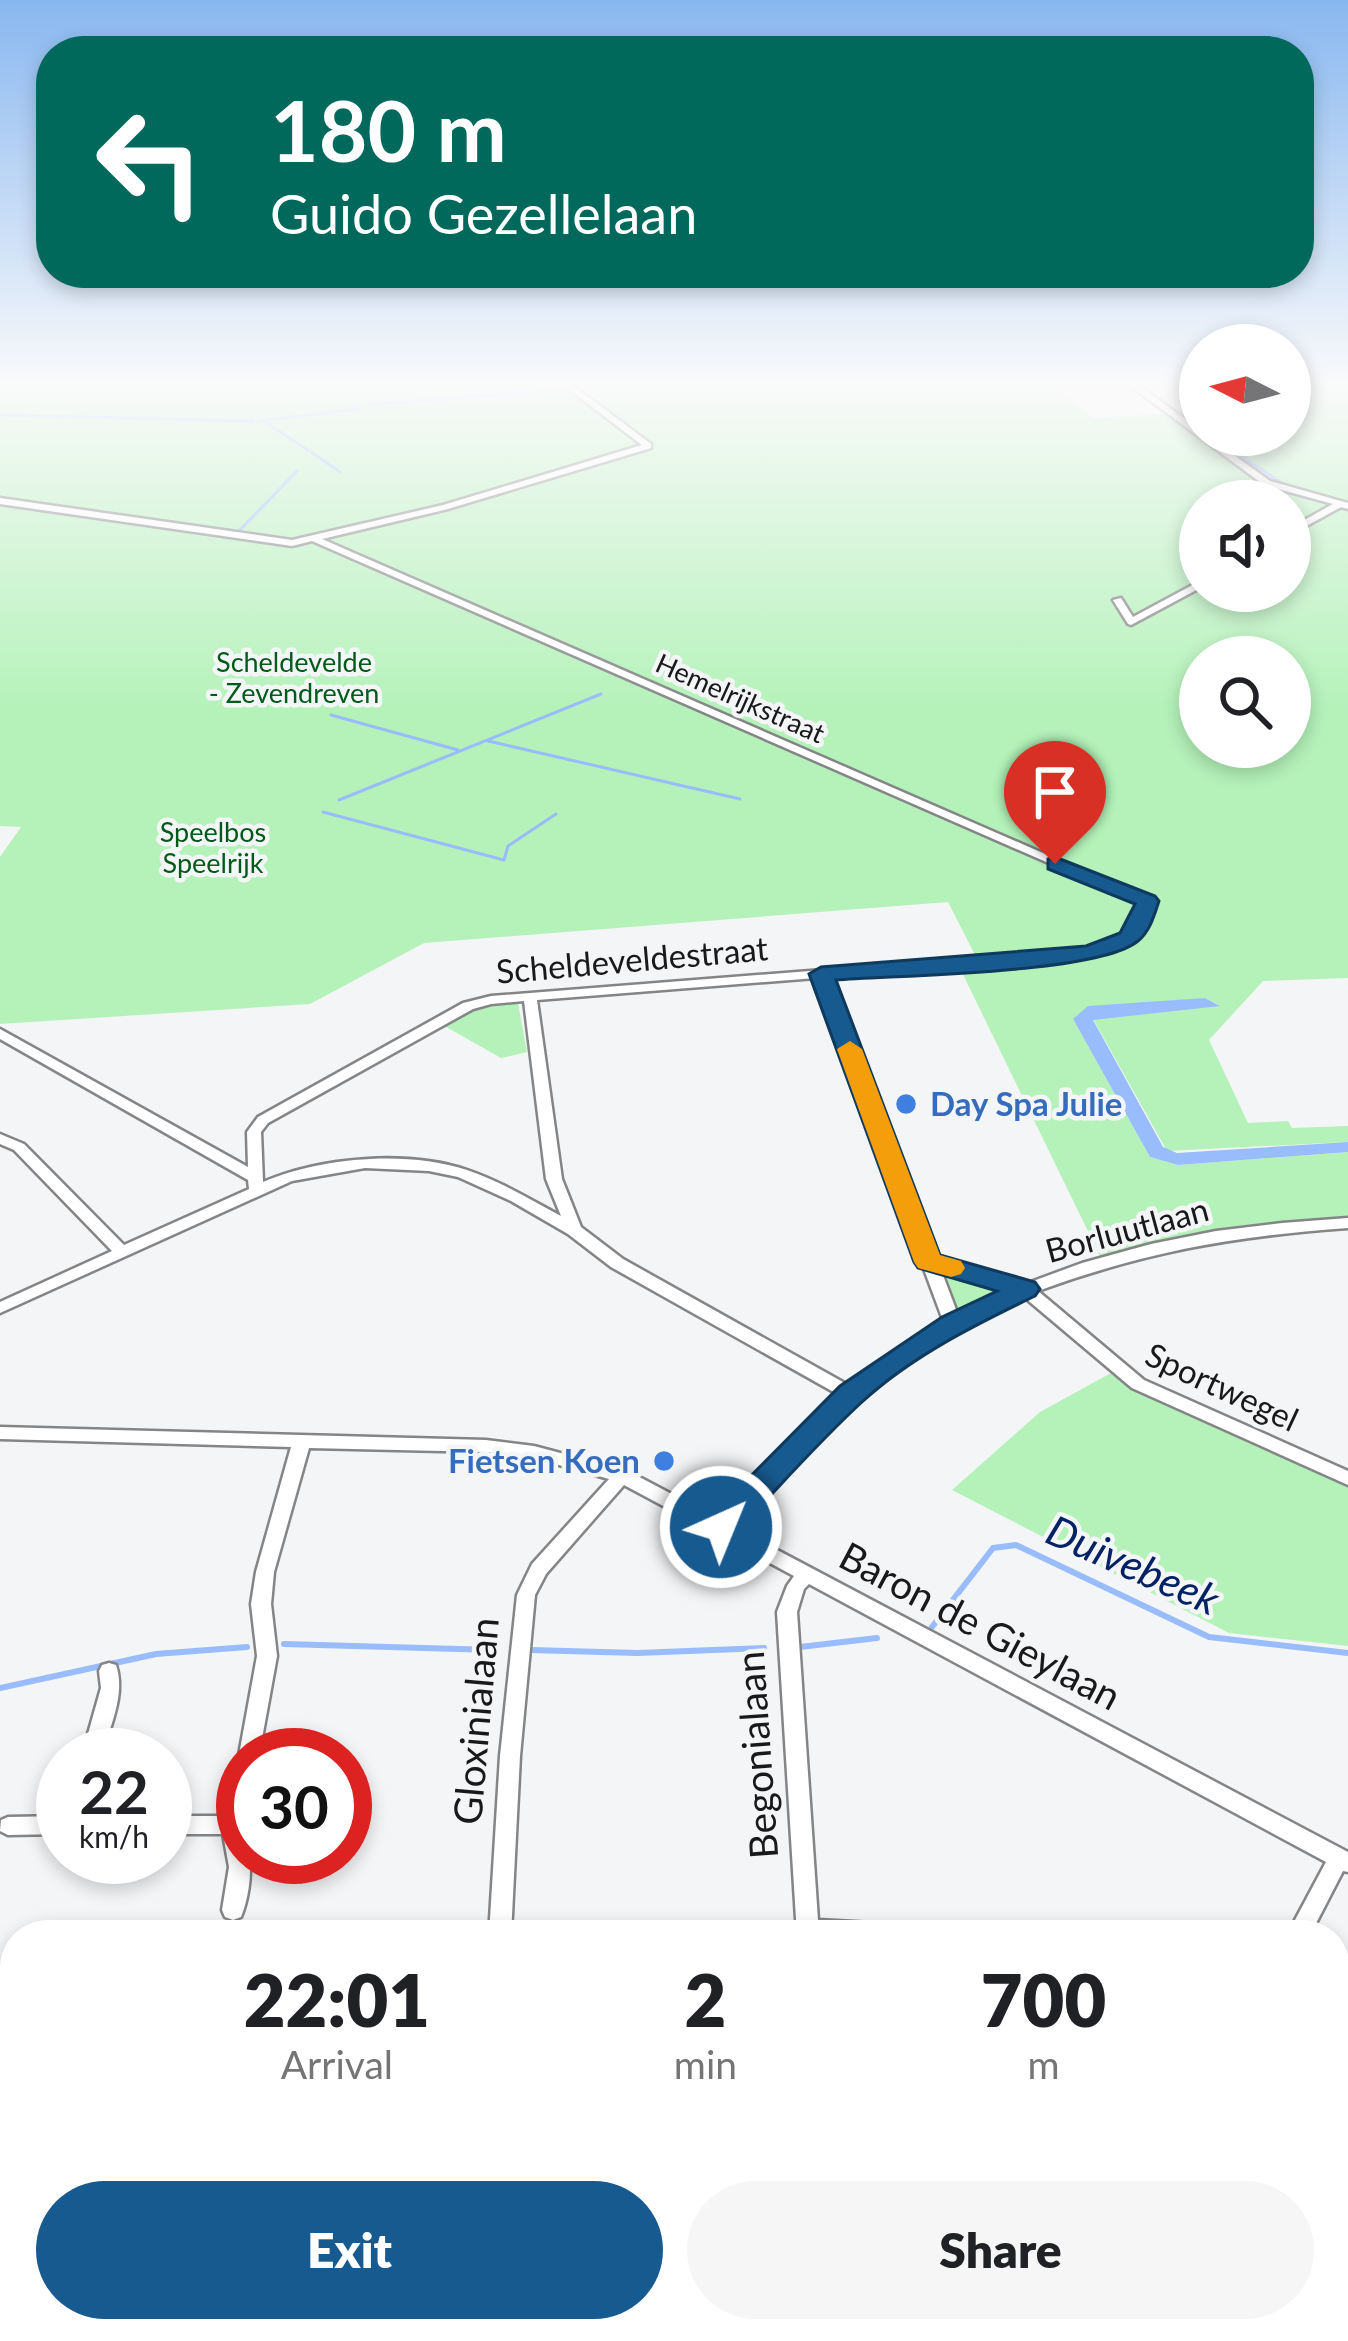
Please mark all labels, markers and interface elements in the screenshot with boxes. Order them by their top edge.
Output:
text: 180 m [270,79,507,180]
icon: left [72,84,228,240]
text: Guido Gezellelaan [270,181,697,246]
north arrow [1179,324,1311,456]
map controls [1179,324,1311,768]
button: sound [1179,480,1311,612]
button: search [1179,636,1311,768]
park label: Scheldevelde - Zevendreven [209,645,379,709]
street label: Hemelrijkstraat [651,646,830,750]
pin [1004,741,1106,864]
icon: arrive [1022,759,1088,825]
park label: Speelbos Speelrijk [160,815,266,879]
street label: Scheldeveldestraat [494,927,770,991]
place label: Day Spa Julie [930,1083,1122,1123]
marker: Day Spa Julie [893,1091,919,1117]
street label: Borluutlaan [1041,1188,1213,1270]
street label: Sportwegel [1140,1333,1305,1439]
place label: Fietsen Koen [448,1440,640,1480]
marker: Fietsen Koen [651,1448,677,1474]
position arrow [658,1464,784,1590]
water label: Duivebeek [1039,1504,1228,1625]
street label: Baron de Gieylaan [832,1532,1129,1719]
street label: Gloxinialaan [443,1615,507,1826]
street label: Begonialaan [726,1650,786,1860]
speed limit sign: 30 [216,1728,372,1884]
text: 22 [79,1755,149,1827]
text: km/h [79,1818,149,1854]
text: 22:01 [244,1956,430,2042]
text: 2 [685,1956,726,2042]
text: 700 [981,1956,1106,2042]
text: Arrival [281,2041,393,2087]
text: min [674,2041,737,2087]
text: m [1027,2041,1060,2087]
button: Exit [36,2181,663,2319]
button: Share [687,2181,1314,2319]

